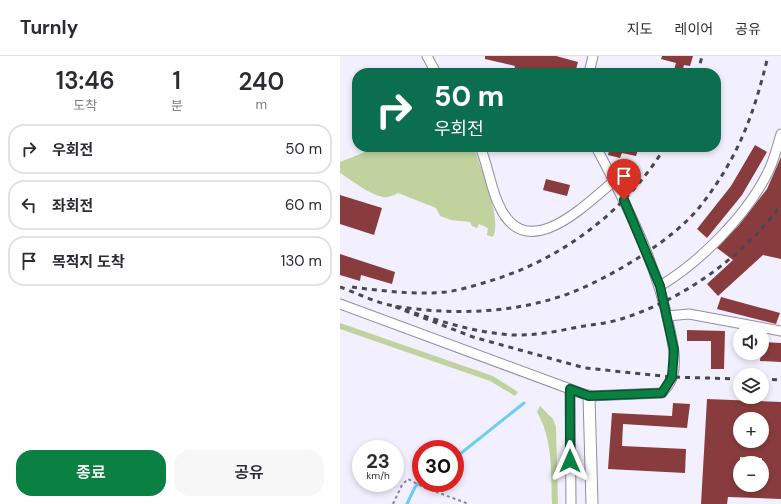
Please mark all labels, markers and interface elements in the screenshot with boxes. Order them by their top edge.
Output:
text: Turnly [20,15,78,40]
text: 지도 [627,20,653,38]
text: 레이어 [675,20,713,38]
text: 공유 [735,20,761,38]
text: 13:46 [56,65,115,96]
text: 1 [172,65,181,96]
text: 240 [238,66,284,97]
text: 50 m [434,78,504,115]
icon: right [368,84,420,136]
text: m [256,96,267,113]
text: 도착 [73,97,97,114]
text: 분 [171,97,183,114]
text: 우회전 [434,117,484,141]
icon: right [18,138,40,160]
text: 50 m [285,139,322,159]
text: 우회전 [52,140,93,160]
pin [607,159,641,200]
icon: arrive [613,165,635,187]
icon: left [18,194,40,216]
text: 60 m [285,195,322,215]
text: 좌회전 [52,196,93,216]
icon: arrive [18,250,40,272]
text: 130 m [281,251,322,271]
text: 목적지 도착 [52,252,125,272]
map controls [733,324,769,492]
button: sound [733,324,769,360]
button: layers [733,368,769,404]
button: + [733,412,769,448]
speed limit sign: 30 [412,440,464,492]
position arrow [549,440,591,482]
text: 23 [366,448,390,474]
button: 종료 [16,450,166,496]
button: 공유 [174,450,324,496]
button: − [733,456,769,492]
text: km/h [366,469,390,482]

